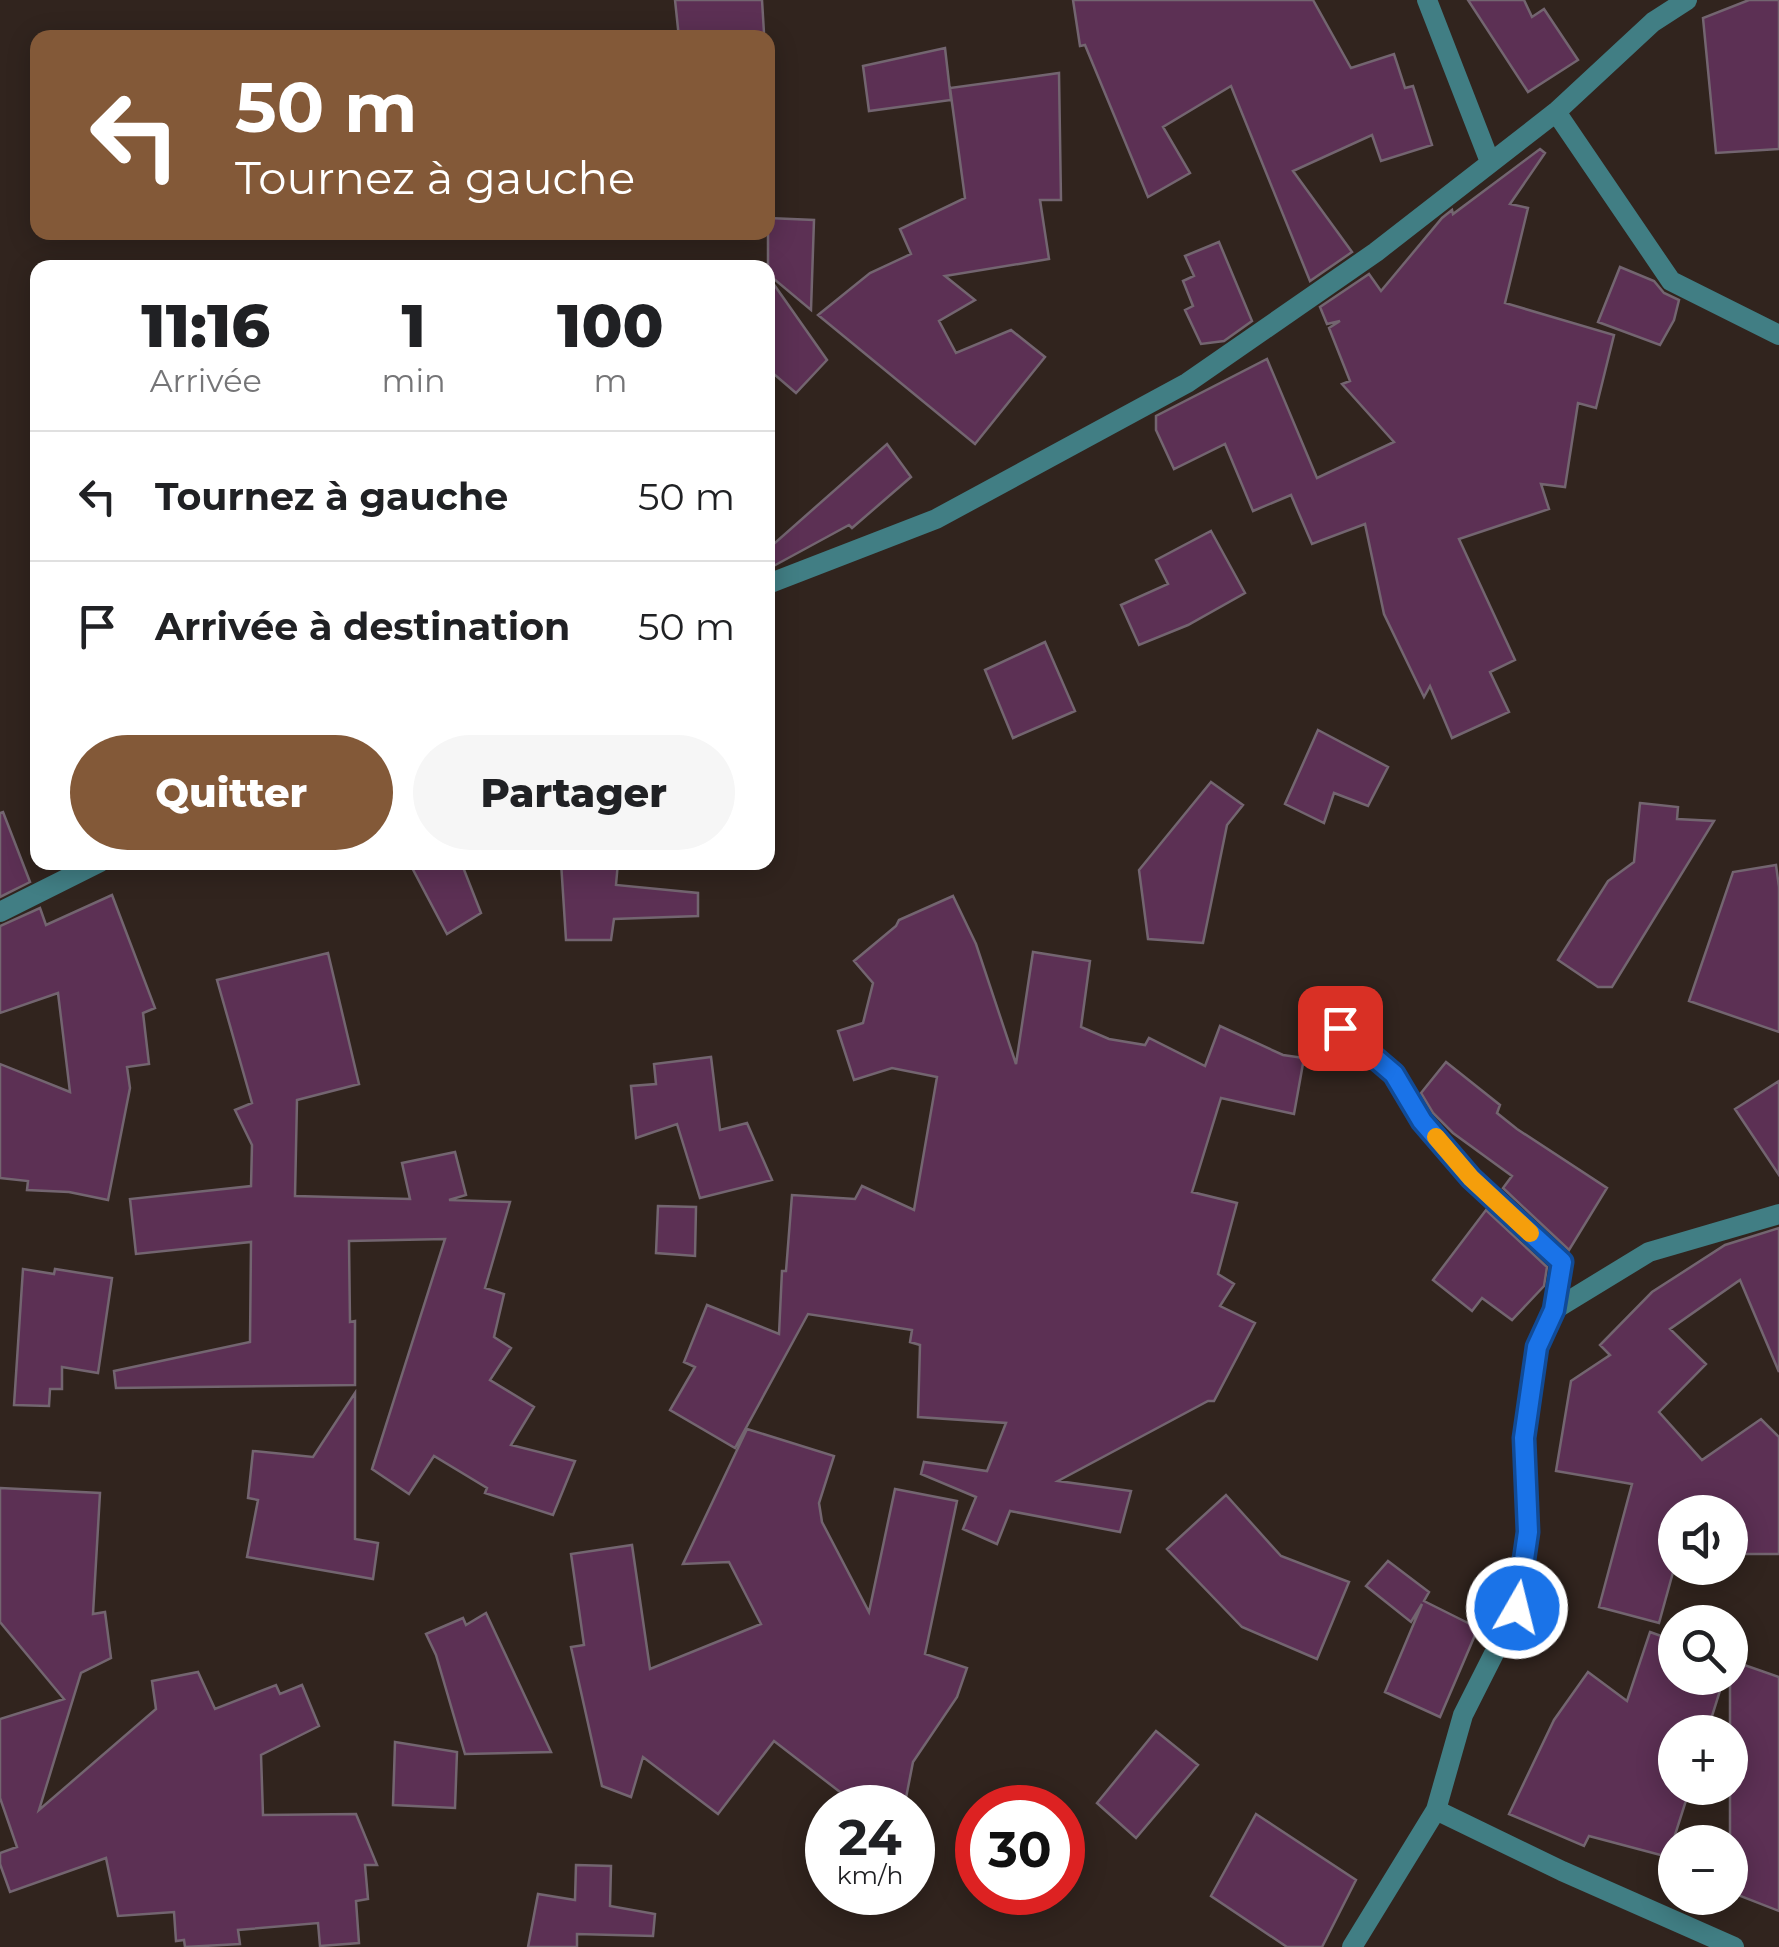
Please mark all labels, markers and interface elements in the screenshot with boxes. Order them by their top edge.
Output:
text: 50 m [235,64,417,150]
icon: left [70,70,200,200]
text: Tournez à gauche [235,150,635,205]
text: 11:16 [141,289,270,362]
text: 1 [401,289,426,362]
text: 100 [557,289,664,362]
text: Arrivée [150,361,262,400]
text: min [382,361,446,400]
text: m [593,361,627,400]
icon: left [70,469,125,524]
text: Tournez à gauche [155,473,508,520]
text: 50 m [638,473,735,520]
icon: arrive [70,599,125,654]
text: Arrivée à destination [155,603,570,650]
text: 50 m [638,603,735,650]
button: Quitter [70,735,393,850]
button: Partager [413,735,735,850]
pin [1298,986,1383,1071]
icon: arrive [1313,1001,1368,1056]
map controls [1658,1495,1748,1915]
button: sound [1658,1495,1748,1585]
position arrow [1465,1556,1569,1660]
button: search [1658,1605,1748,1695]
button: + [1658,1715,1748,1805]
speed limit sign: 30 [955,1785,1085,1915]
text: 24 [838,1807,902,1868]
button: − [1658,1825,1748,1915]
text: km/h [837,1860,903,1890]

